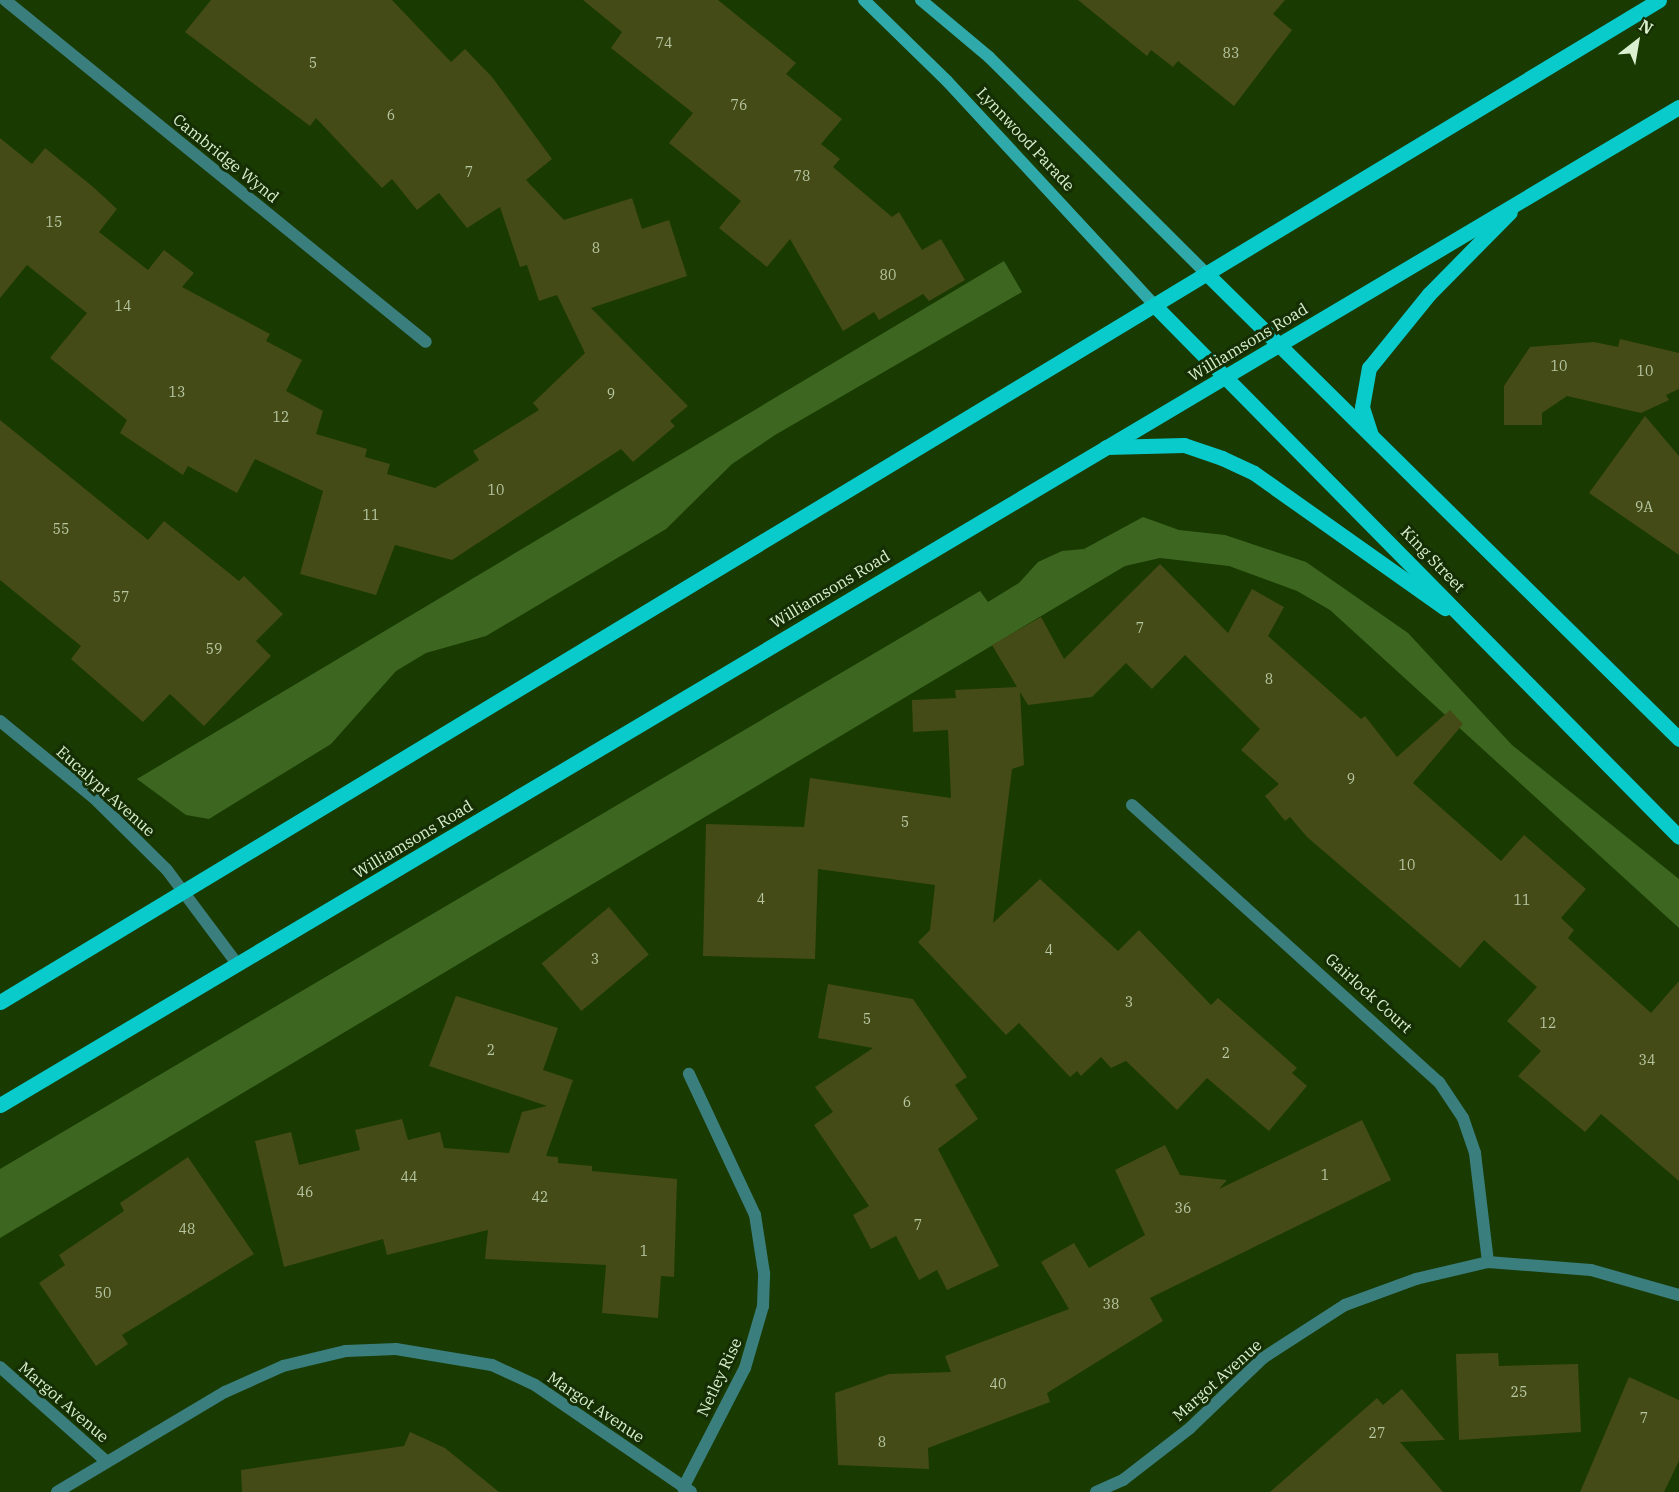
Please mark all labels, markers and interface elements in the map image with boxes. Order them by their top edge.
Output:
north arrow [1607,12,1667,72]
text: N [1636,15,1657,38]
house number: 74 [656,35,672,51]
house number: 83 [1223,45,1239,61]
house number: 5 [309,55,317,71]
street label: Lynnwood Parade [973,83,1079,195]
house number: 76 [731,97,747,113]
house number: 6 [387,107,395,123]
street label: Cambridge Wynd [169,109,283,207]
house number: 7 [465,164,473,180]
house number: 78 [794,168,810,184]
house number: 15 [46,214,62,230]
house number: 8 [592,240,600,256]
house number: 80 [880,267,896,283]
house number: 14 [115,298,131,314]
street label: Williamsons Road [1185,299,1311,385]
house number: 10 [1551,358,1567,374]
house number: 10 [1637,363,1653,379]
house number: 13 [169,384,185,400]
house number: 9 [607,386,615,402]
house number: 12 [273,409,289,425]
house number: 10 [488,482,504,498]
house number: 9A [1635,499,1653,515]
house number: 11 [363,507,379,523]
house number: 55 [53,521,69,537]
street label: King Street [1397,522,1469,596]
street label: Williamsons Road [767,546,893,632]
house number: 57 [113,589,129,605]
house number: 7 [1136,620,1144,636]
house number: 59 [206,641,222,657]
house number: 8 [1265,671,1273,687]
street label: Eucalypt Avenue [53,742,159,840]
house number: 9 [1347,771,1355,787]
street label: Williamsons Road [350,796,476,882]
house number: 5 [901,814,909,830]
house number: 10 [1399,857,1415,873]
house number: 4 [757,891,765,907]
house number: 11 [1514,892,1530,908]
house number: 4 [1045,942,1053,958]
street label: Gairlock Court [1322,949,1416,1037]
house number: 3 [591,951,599,967]
house number: 3 [1125,994,1133,1010]
house number: 5 [863,1011,871,1027]
house number: 12 [1540,1015,1556,1031]
house number: 2 [487,1042,495,1058]
house number: 2 [1222,1045,1230,1061]
house number: 34 [1639,1052,1655,1068]
house number: 6 [903,1094,911,1110]
house number: 1 [1321,1167,1329,1183]
house number: 44 [401,1169,417,1185]
house number: 46 [297,1184,313,1200]
house number: 42 [532,1189,548,1205]
house number: 36 [1175,1200,1191,1216]
house number: 7 [914,1217,922,1233]
house number: 48 [179,1221,195,1237]
house number: 1 [640,1243,648,1259]
house number: 50 [95,1285,111,1301]
house number: 38 [1103,1296,1119,1312]
street label: Netley Rise [692,1335,746,1419]
street label: Margot Avenue [1169,1335,1265,1425]
street label: Margot Avenue [15,1358,113,1446]
street label: Margot Avenue [544,1367,648,1447]
house number: 40 [990,1376,1006,1392]
house number: 25 [1511,1384,1527,1400]
house number: 7 [1640,1410,1648,1426]
house number: 27 [1369,1425,1385,1441]
house number: 8 [878,1434,886,1450]

